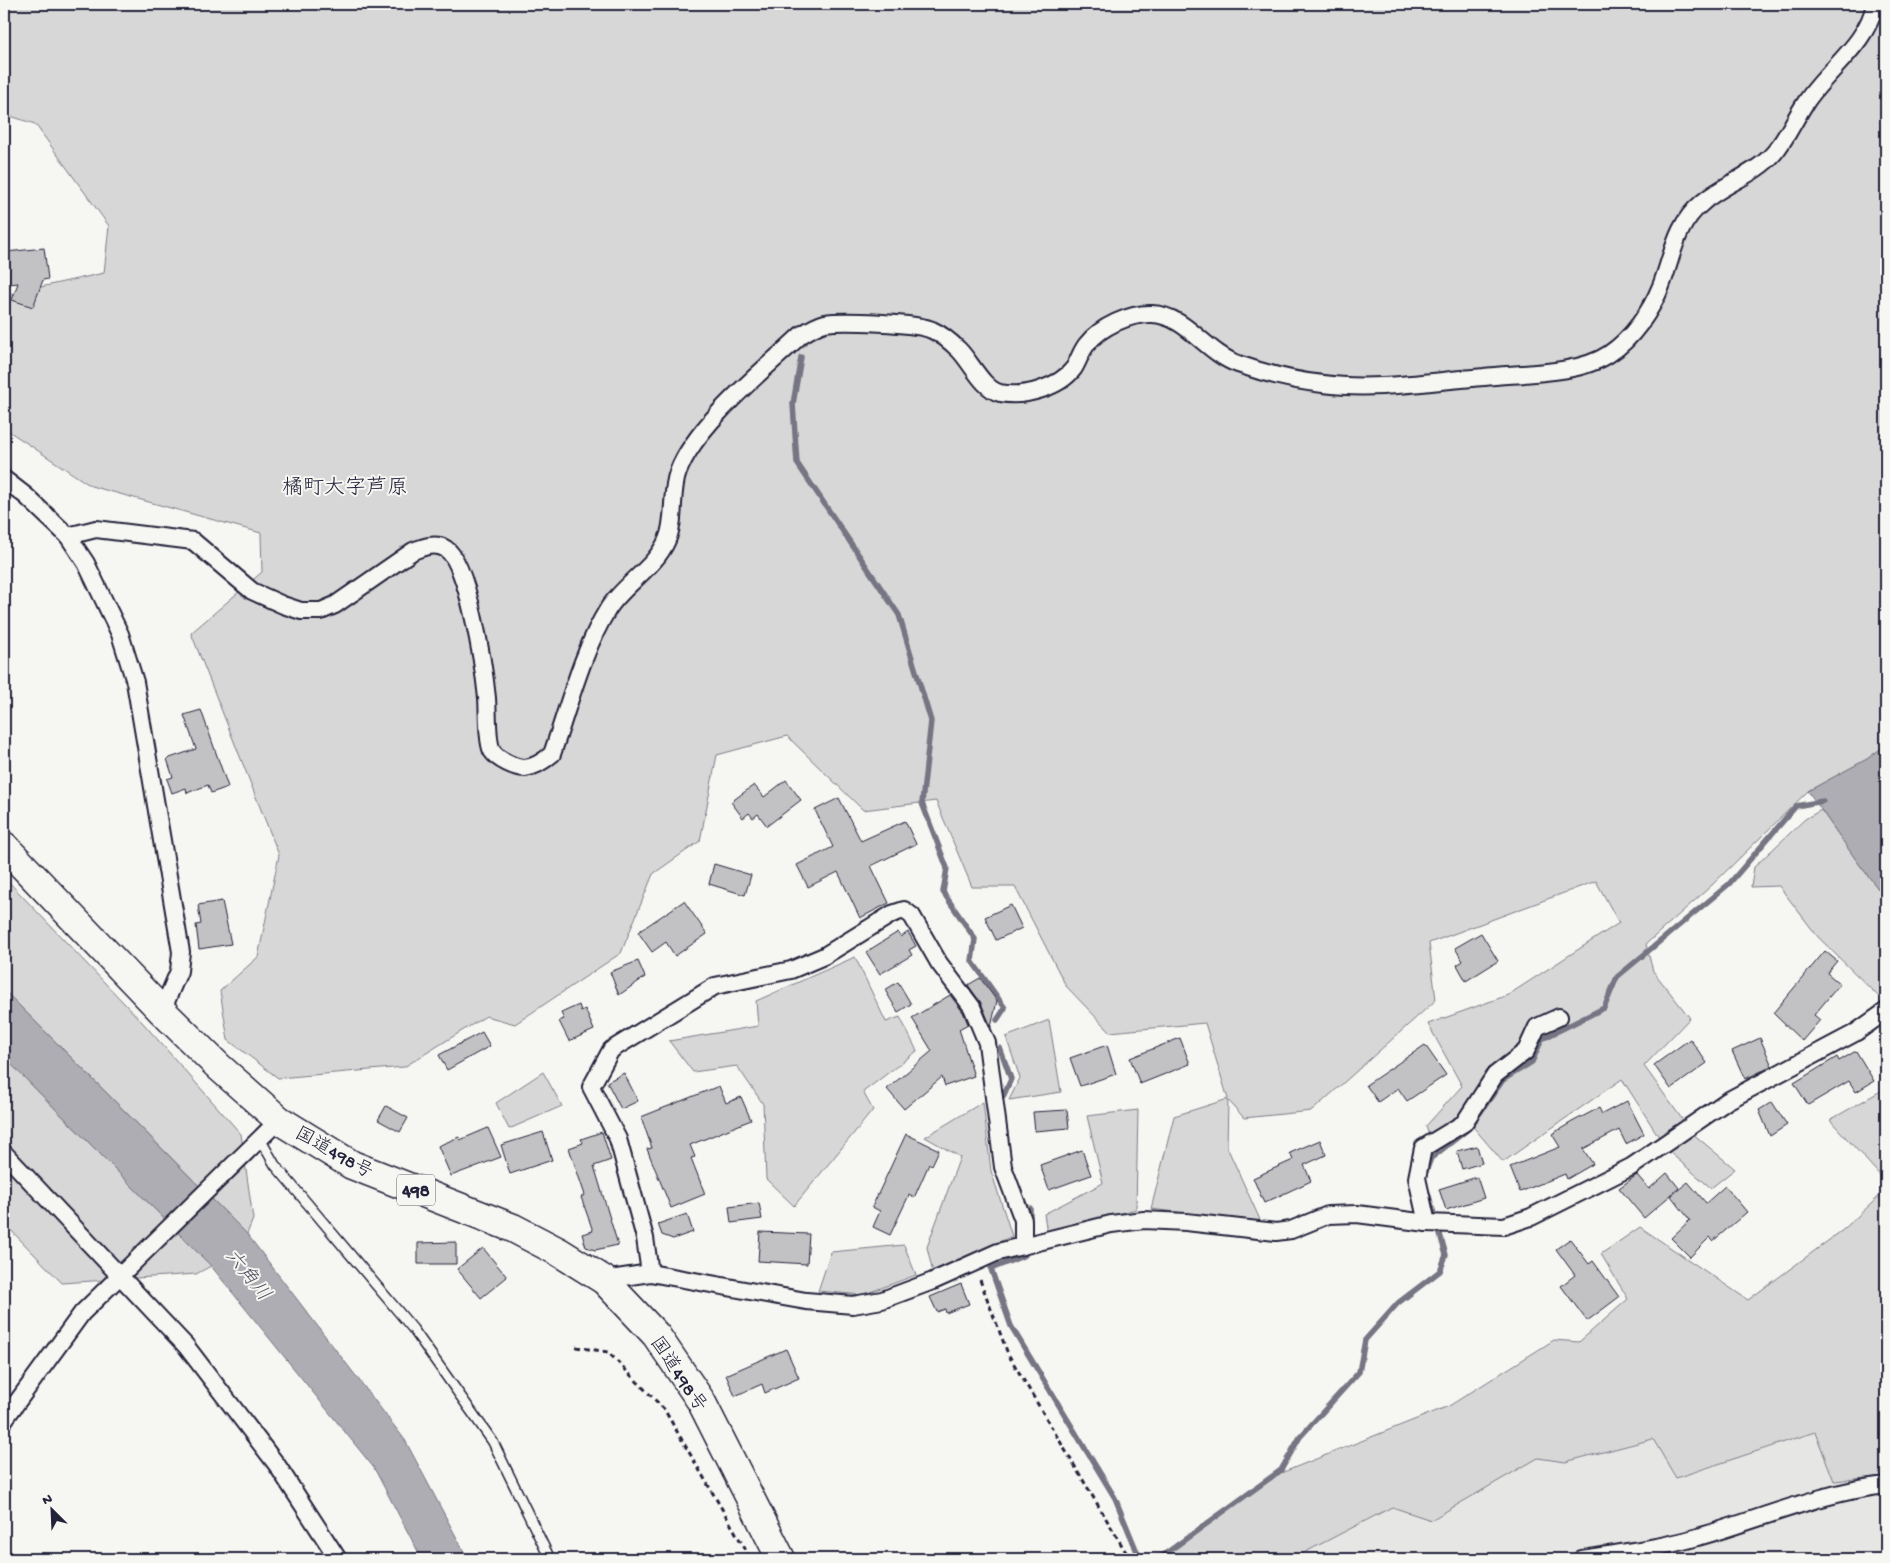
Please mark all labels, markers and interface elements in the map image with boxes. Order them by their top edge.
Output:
district label: 橘町大字芦原 [282,475,408,502]
street label: 国道498号 [290,1122,377,1185]
road number: 498 [397,1174,435,1206]
water label: 六角川 [218,1244,276,1307]
street label: 国道498号 [644,1332,711,1417]
north arrow [28,1486,78,1536]
text: N [40,1491,55,1510]

